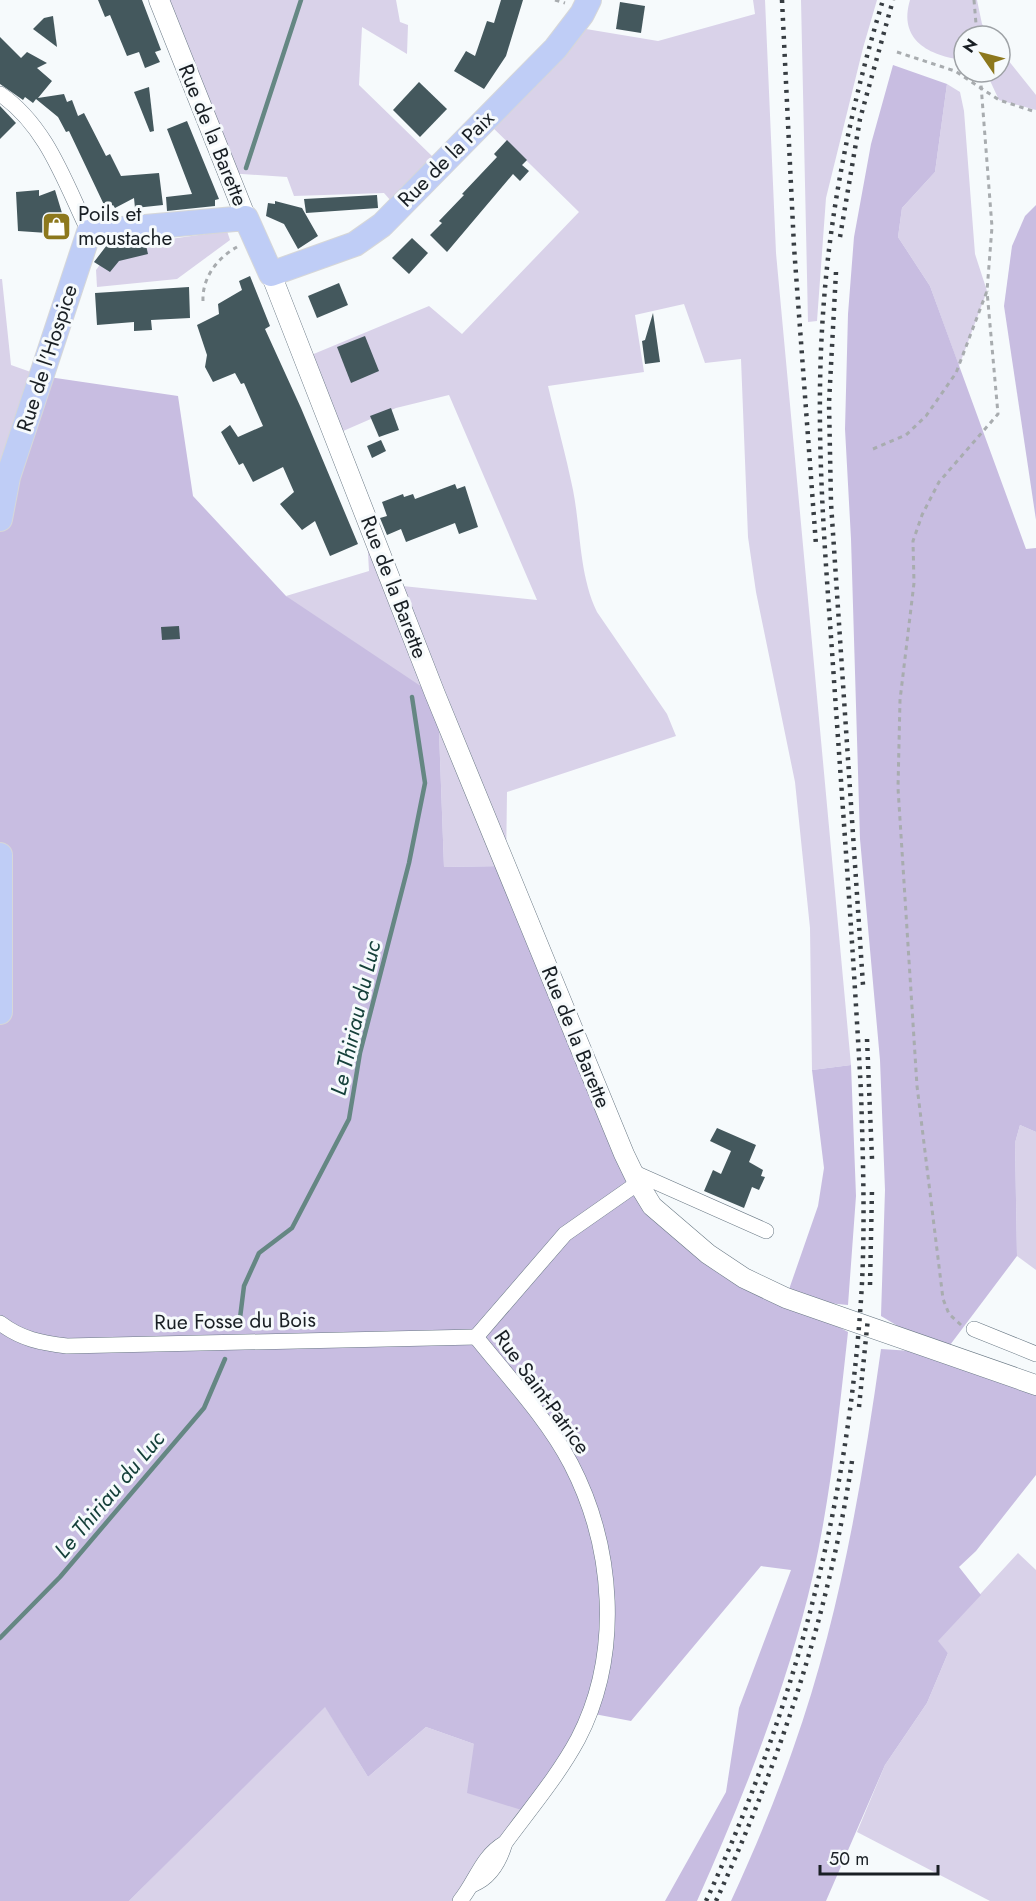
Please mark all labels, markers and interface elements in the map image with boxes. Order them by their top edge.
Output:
north arrow [952,24,1012,84]
text: N [957,34,983,57]
street label: Rue de la Barette [171,60,255,211]
street label: Rue de la Paix [391,104,501,214]
place label: Poils et moustache [78,199,173,253]
shop icon: Poils et moustache [41,210,73,242]
street label: Rue de l'Hospice [9,280,85,435]
street label: Rue de la Barette [353,511,435,663]
water label: Le Thiriau du Luc [322,937,388,1098]
street label: Rue de la Barette [534,962,618,1113]
street label: Rue Fosse du Bois [154,1305,316,1337]
street label: Rue Saint-Patrice [487,1324,597,1460]
water label: Le Thiriau du Luc [46,1423,172,1565]
scale bar [820,1838,938,1876]
text: 50 m [829,1846,869,1872]

